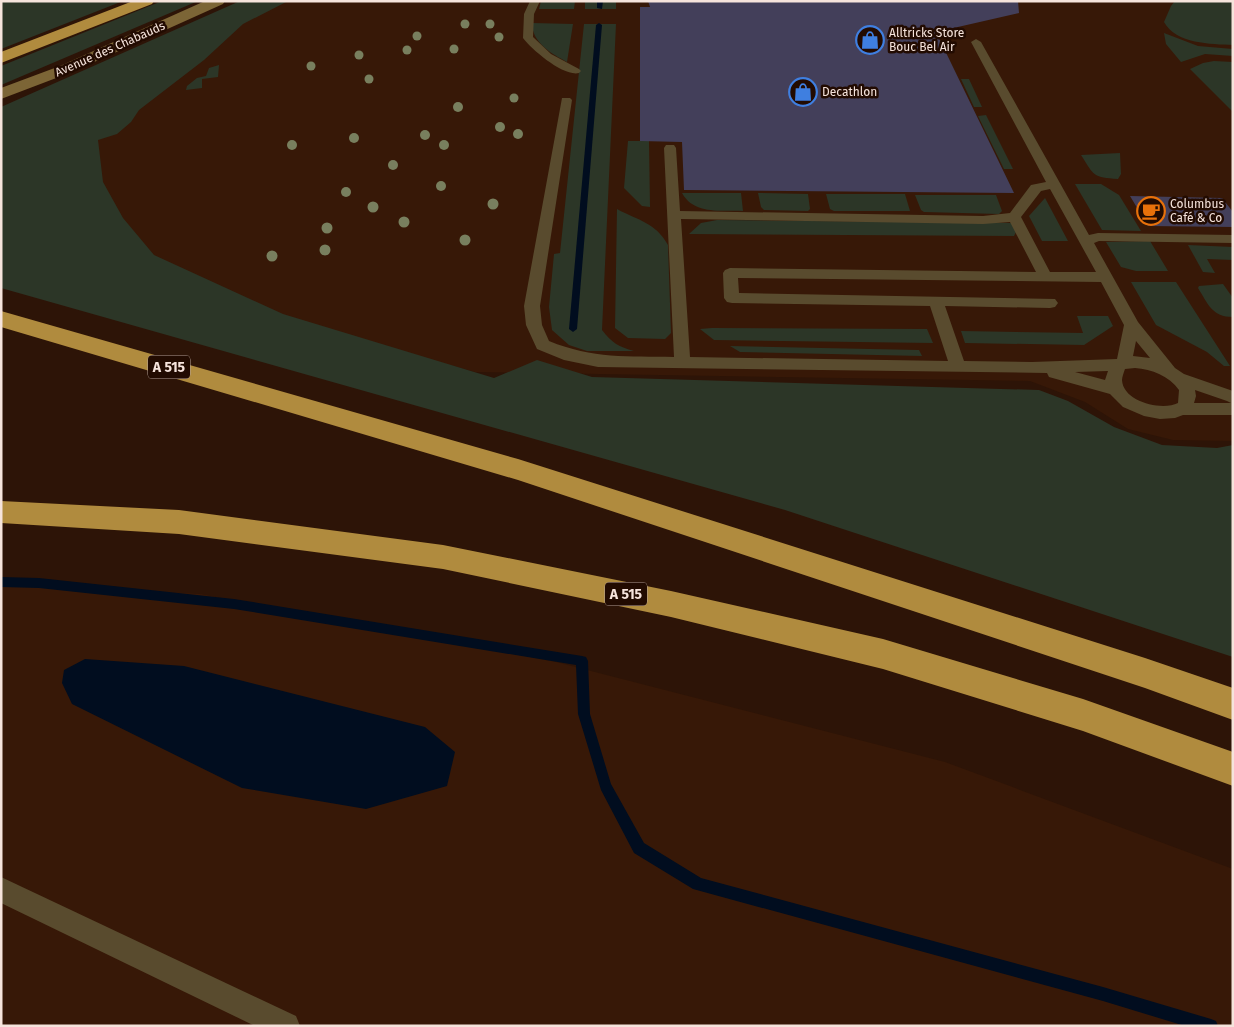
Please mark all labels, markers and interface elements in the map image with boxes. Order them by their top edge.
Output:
street label: Avenue des Chabauds [53,18,168,80]
shop icon: Alltricks Store Bouc Bel Air [855,25,885,55]
place label: Alltricks Store Bouc Bel Air [889,26,964,54]
shop icon: Decathlon [788,77,818,107]
place label: Decathlon [822,85,877,99]
cafe icon: Columbus Café & Co [1136,196,1166,226]
place label: Columbus Café & Co [1170,197,1224,225]
road number: A 515 [148,356,190,378]
road number: A 515 [605,582,647,606]

